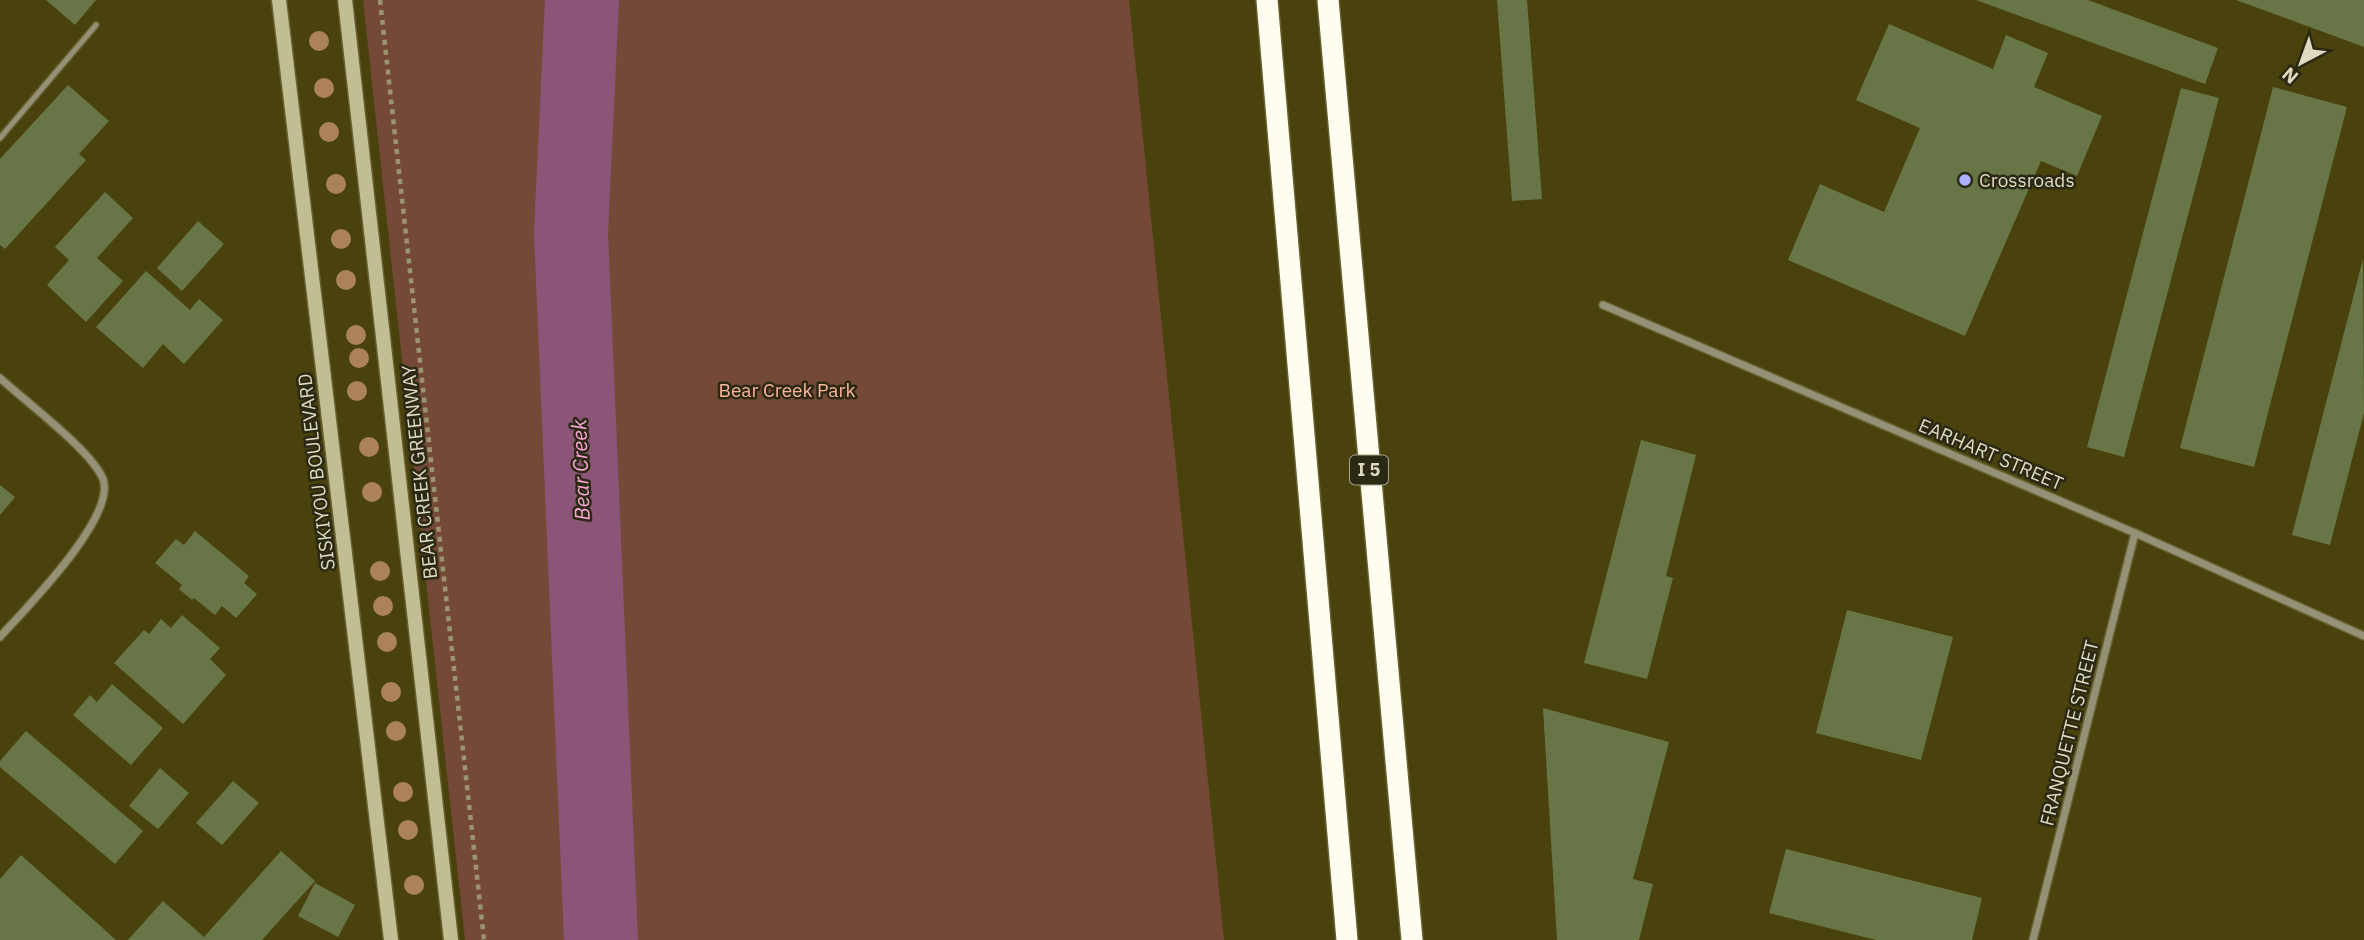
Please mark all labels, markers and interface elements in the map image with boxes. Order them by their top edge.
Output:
north arrow [2266,28,2336,98]
text: N [2277,62,2303,89]
place label: Crossroads [1979,168,2075,192]
marker: Crossroads [1957,172,1973,188]
street label: BEAR CREEK GREENWAY [396,363,442,580]
street label: SISKIYOU BOULEVARD [292,372,340,572]
park label: Bear Creek Park [719,378,855,402]
street label: EARHART STREET [1915,413,2067,495]
water label: Bear Creek [564,418,596,521]
road number: I 5 [1350,456,1388,484]
street label: FRANQUETTE STREET [2034,638,2104,828]

